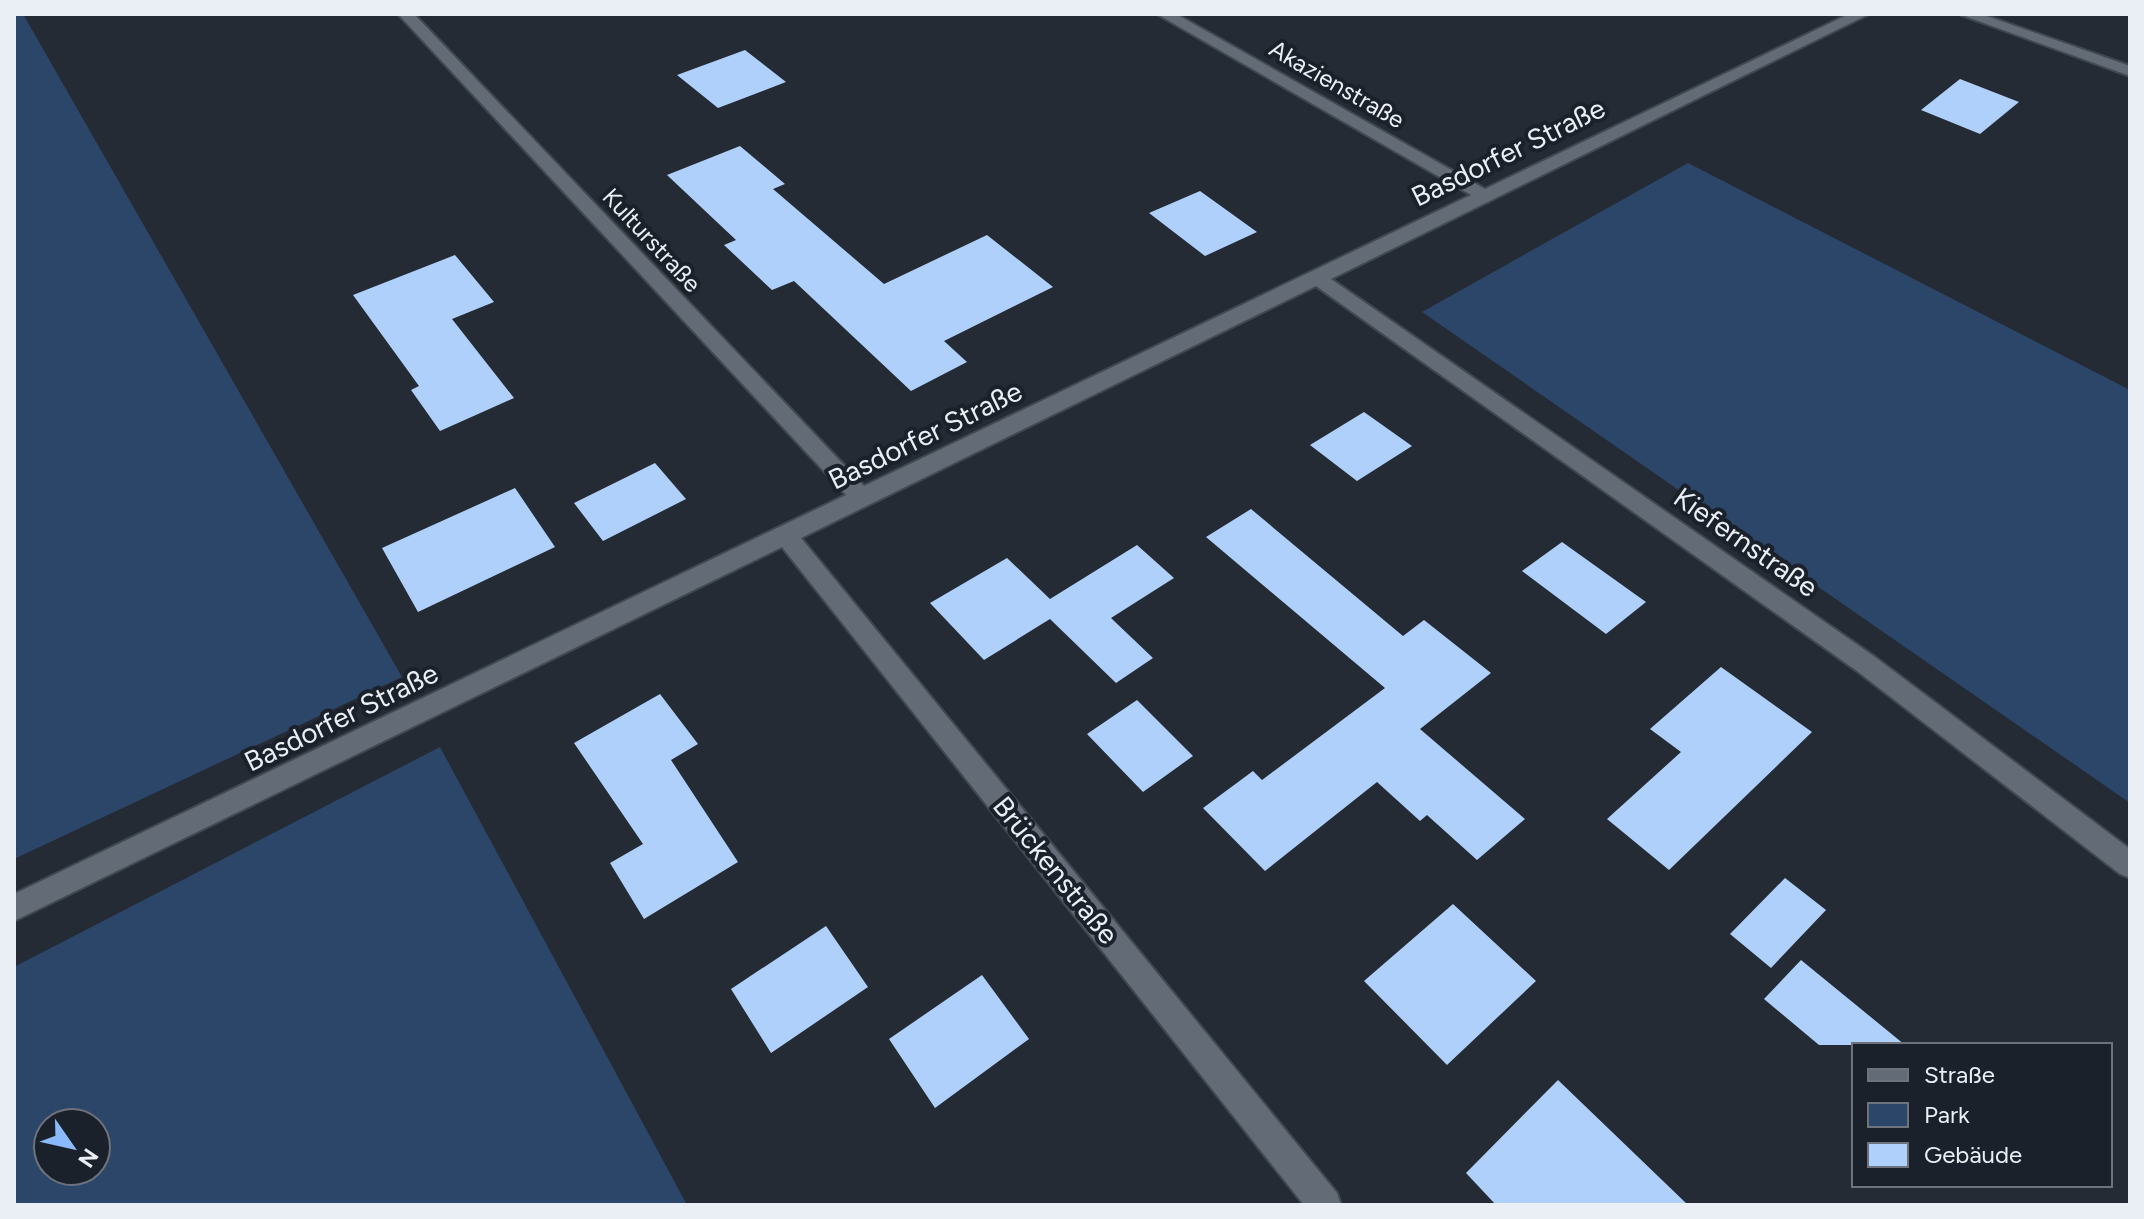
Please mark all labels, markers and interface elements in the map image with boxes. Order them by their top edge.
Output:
street label: Akazienstraße [1264,34,1410,134]
street label: Basdorfer Straße [1406,90,1610,214]
street label: Kulturstraße [597,182,707,298]
street label: Basdorfer Straße [823,373,1027,497]
street label: Kiefernstraße [1667,480,1825,604]
street label: Basdorfer Straße [239,655,443,779]
street label: Brückenstraße [986,789,1126,951]
legend [1852,1043,2112,1187]
text: Straße [1924,1060,1995,1089]
text: Park [1924,1100,1970,1129]
north arrow [32,1107,112,1187]
text: Gebäude [1924,1140,2022,1169]
text: N [72,1143,104,1173]

